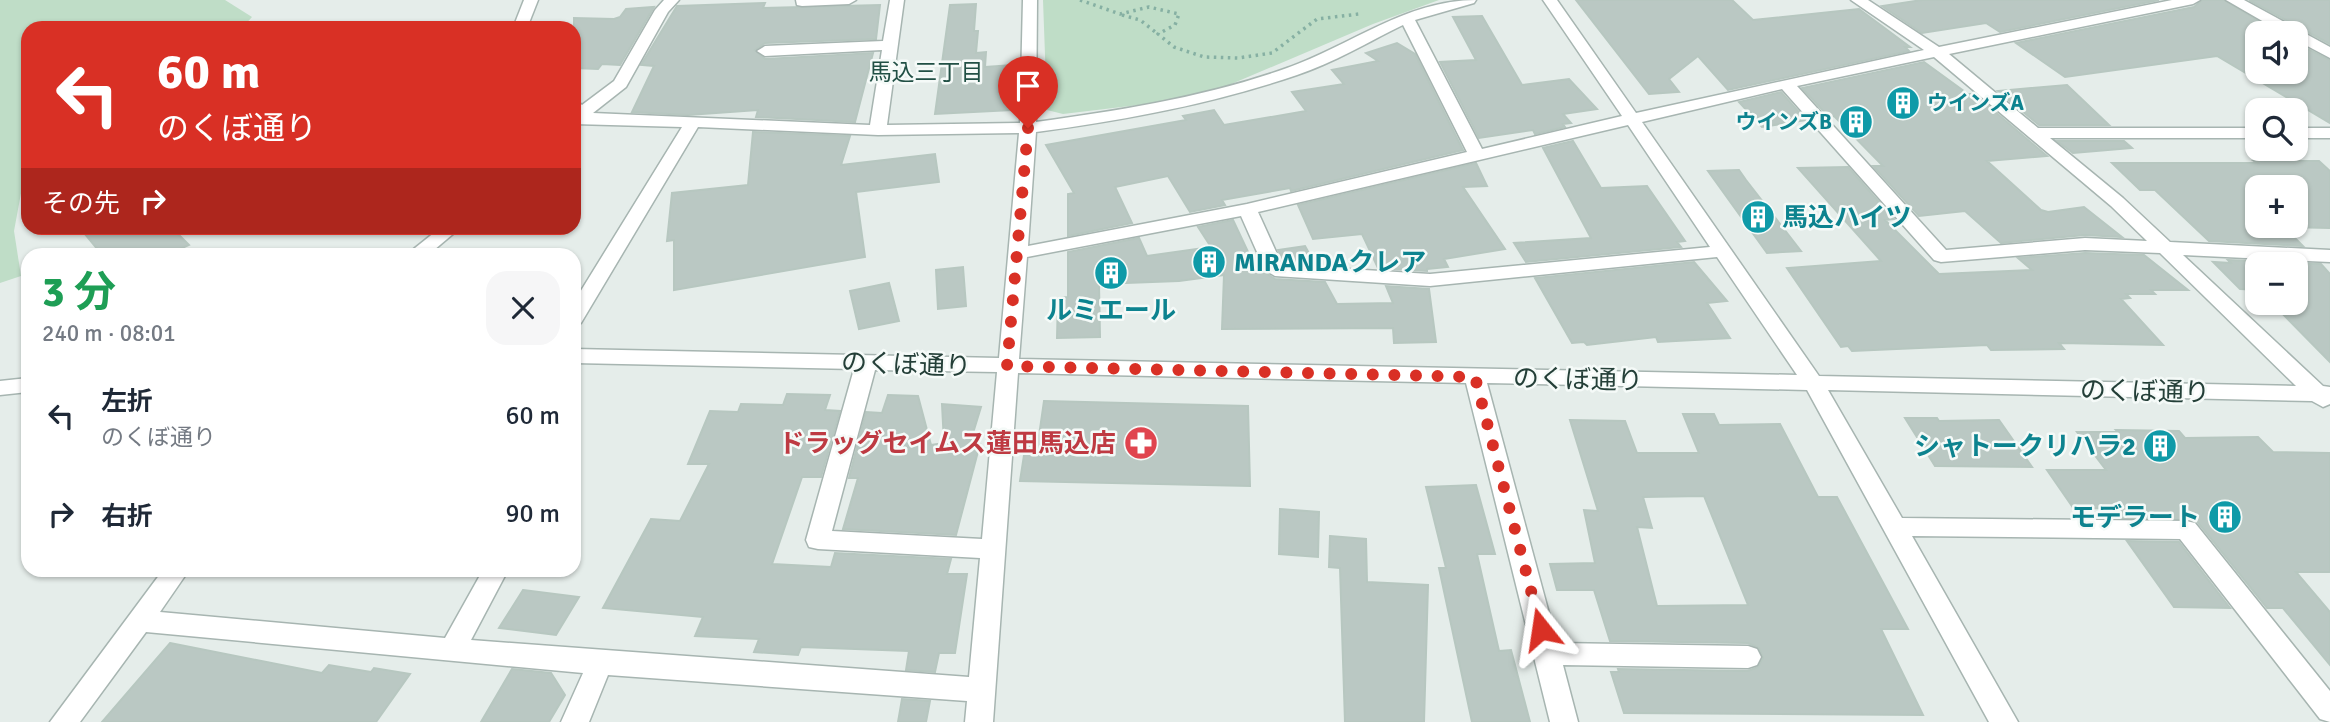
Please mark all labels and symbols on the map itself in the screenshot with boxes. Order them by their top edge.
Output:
pin [998,56,1058,128]
district label: 馬込三丁目 [869,58,984,87]
building icon: ウインズA [1884,84,1922,122]
place label: ウインズA [1927,90,2025,116]
building icon: ウインズB [1837,103,1875,141]
place label: ウインズB [1736,109,1832,135]
building icon: 馬込ハイツ [1739,198,1777,236]
place label: 馬込ハイツ [1782,202,1911,234]
building icon: MIRANDAクレア [1190,243,1228,281]
place label: MIRANDAクレア [1234,247,1426,279]
building icon: ルミエール [1092,254,1130,292]
place label: ルミエール [1046,295,1176,327]
street label: のくぼ通り [840,347,971,383]
street label: のくぼ通り [1513,363,1643,397]
street label: のくぼ通り [2080,375,2210,409]
pharmacy icon: ドラッグセイムス蓮田馬込店 [1122,424,1160,462]
building icon: シャトークリハラ2 [2141,427,2179,465]
place label: ドラッグセイムス蓮田馬込店 [779,428,1116,460]
place label: シャトークリハラ2 [1914,431,2136,463]
building icon: モデラート [2206,498,2244,536]
place label: モデラート [2070,502,2200,534]
position arrow [1504,592,1578,666]

